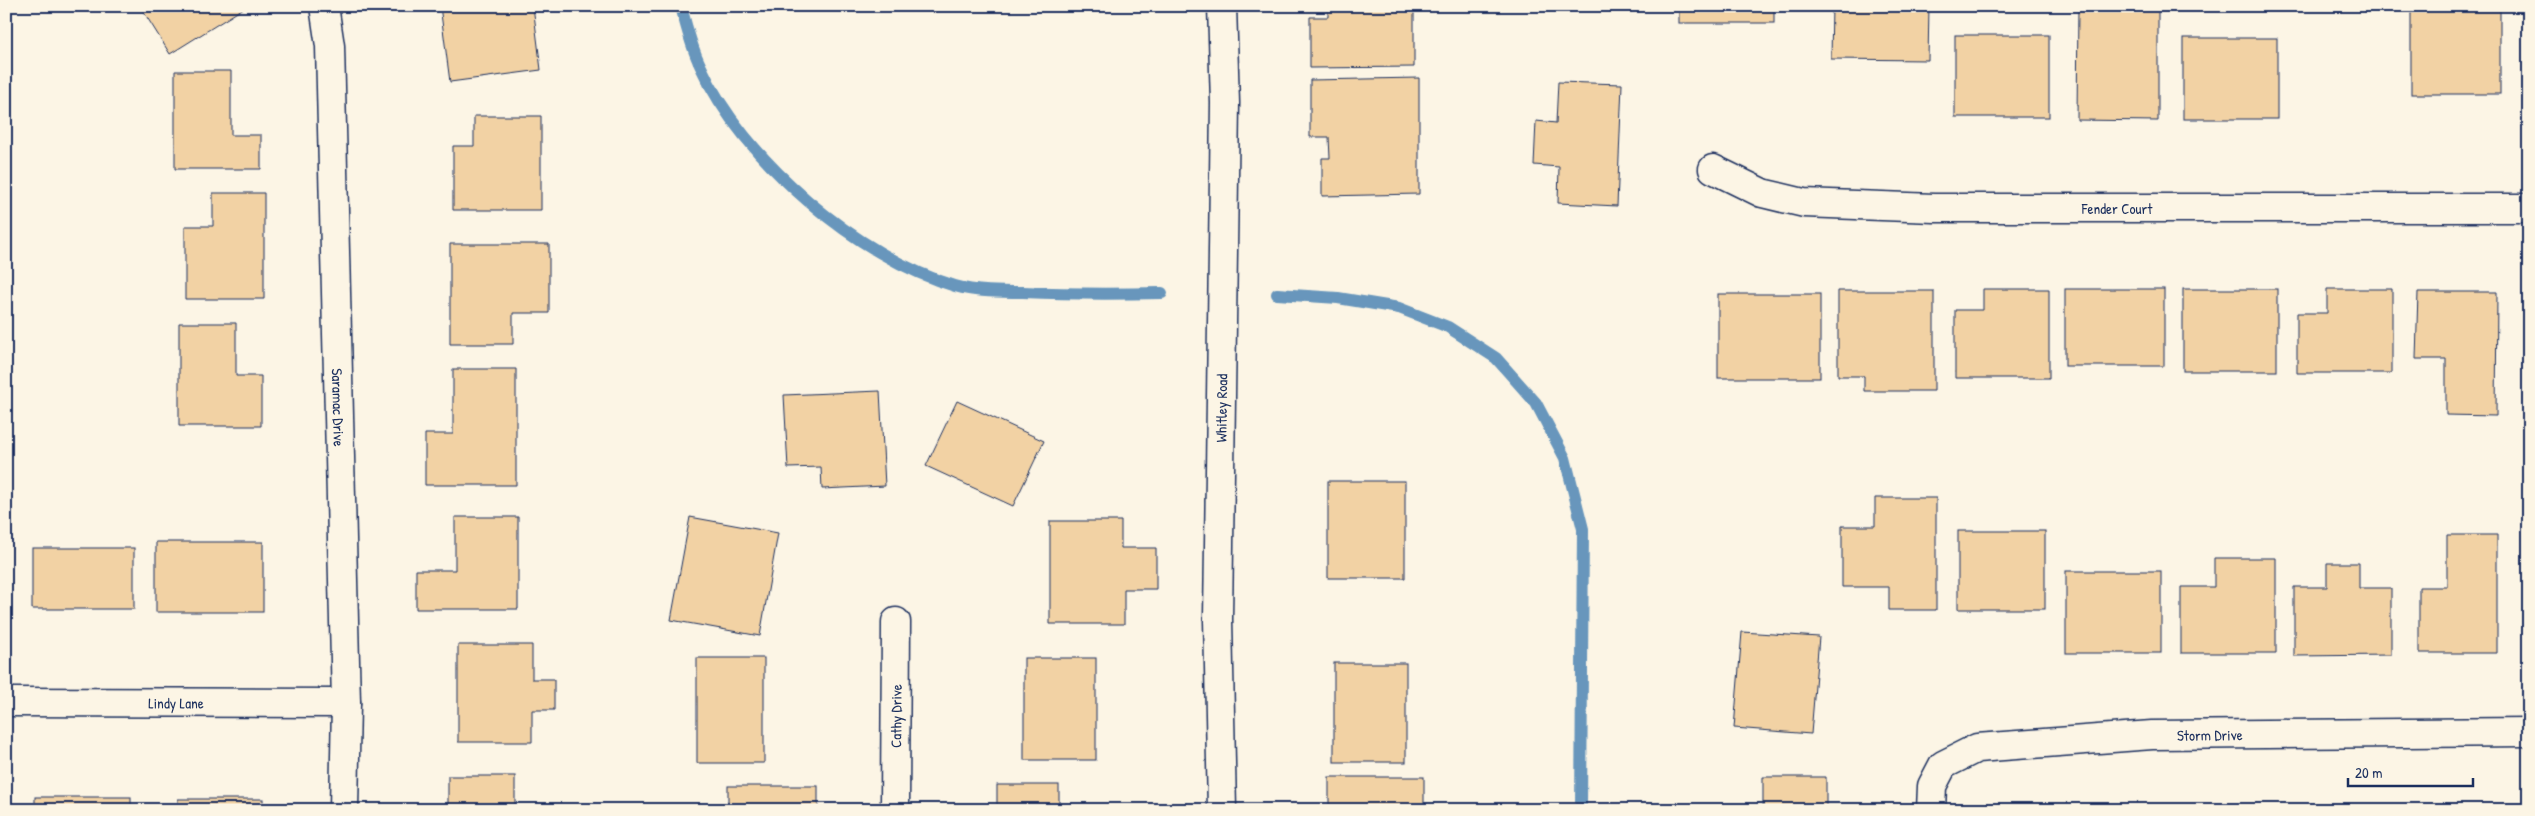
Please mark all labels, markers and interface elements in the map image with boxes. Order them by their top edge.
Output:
street label: Fender Court [2081,198,2153,219]
street label: Saramac Drive [327,368,350,447]
street label: Whitley Road [1210,374,1232,442]
street label: Cathy Drive [885,684,906,748]
street label: Lindy Lane [148,692,204,713]
street label: Storm Drive [2177,724,2243,745]
scale bar [2348,756,2472,788]
text: 20 m [2355,762,2382,783]

